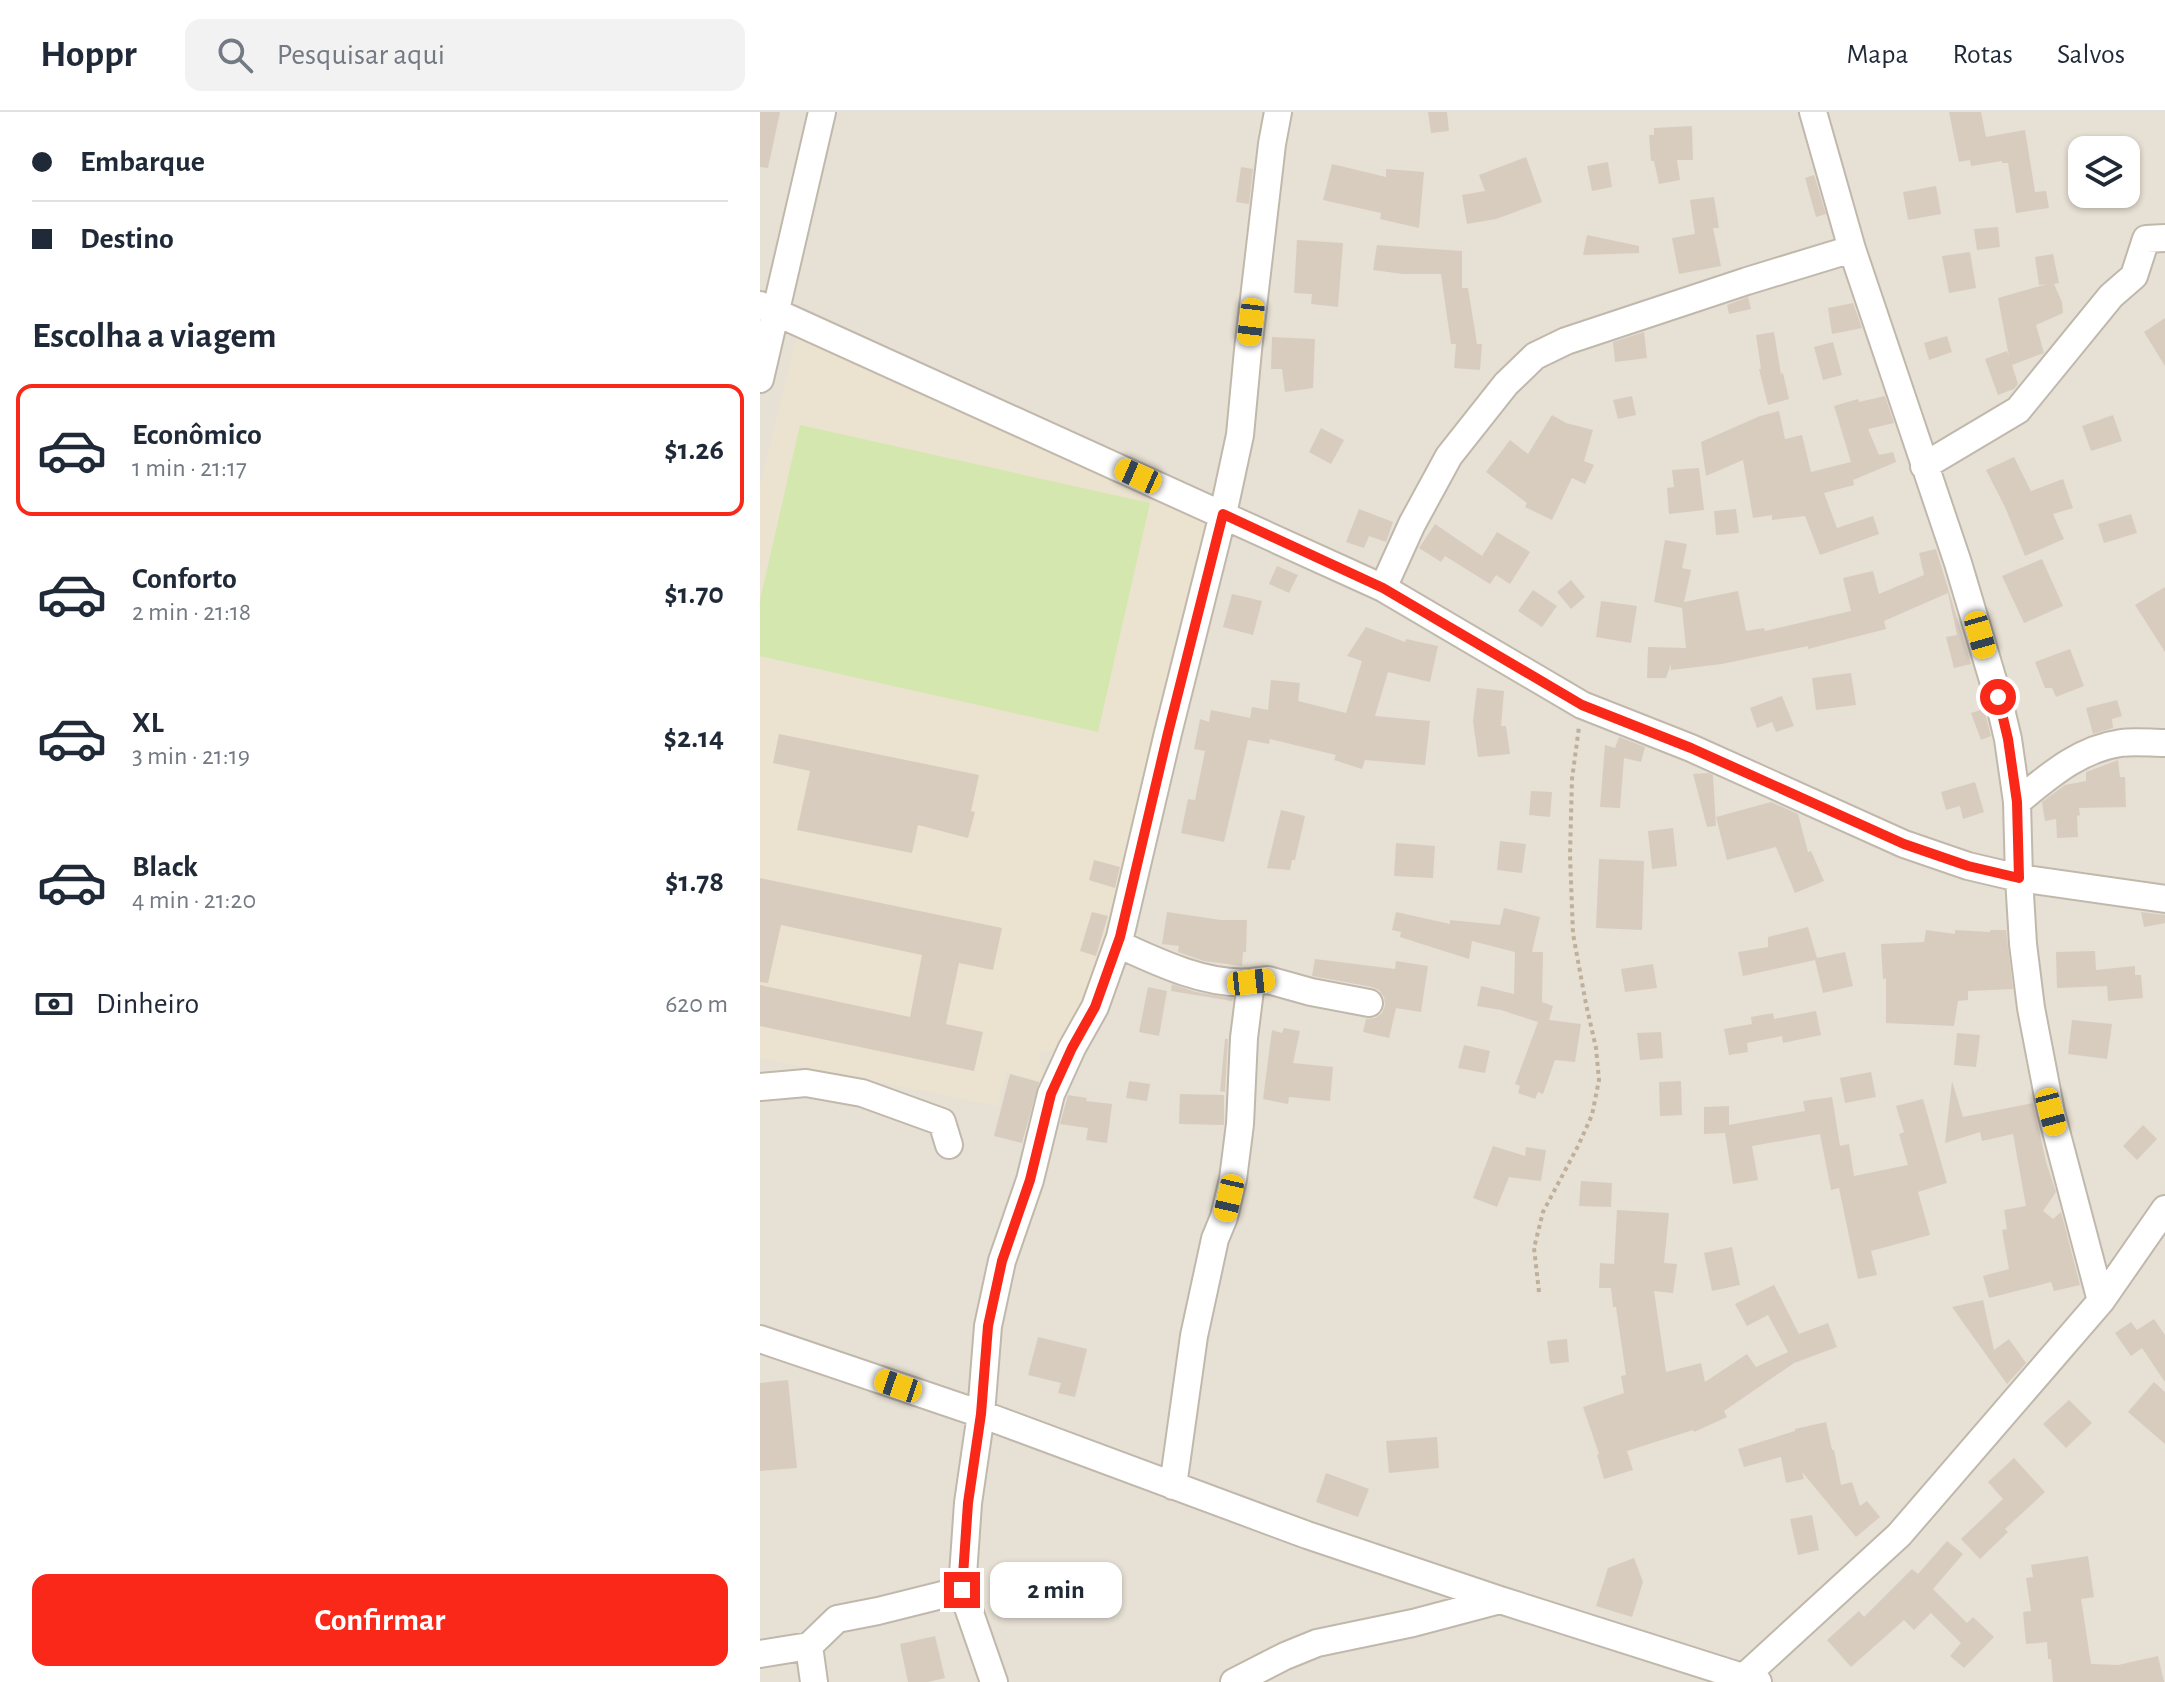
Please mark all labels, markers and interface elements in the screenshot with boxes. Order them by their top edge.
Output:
search box [185,19,745,91]
icon: search [213,33,257,77]
text: Hoppr [40,36,137,74]
text: Pesquisar aqui [277,40,445,70]
text: Mapa [1847,41,1908,69]
text: Rotas [1952,41,2013,69]
text: Salvos [2057,41,2125,69]
map controls [2068,136,2140,208]
button: layers [2068,136,2140,208]
text: Embarque [80,147,205,177]
text: Destino [80,224,174,254]
car [1236,297,1266,347]
text: Escolha a viagem [32,318,277,354]
icon: car [36,414,108,486]
text: Econômico [132,420,262,450]
text: $1.26 [664,435,724,465]
text: 1 min · 21:17 [132,455,247,481]
car [1111,455,1165,497]
icon: car [36,558,108,630]
text: Conforto [132,564,237,594]
text: $1.70 [664,579,724,609]
text: 2 min · 21:18 [132,599,251,625]
car [1962,609,1998,661]
route start [1980,679,2016,715]
icon: car [36,702,108,774]
text: XL [132,708,164,738]
text: $2.14 [664,723,724,753]
text: 3 min · 21:19 [132,743,250,769]
icon: car [36,846,108,918]
text: Black [132,852,198,882]
text: $1.78 [665,867,724,897]
text: 4 min · 21:20 [132,887,256,913]
car [1226,968,1276,996]
icon: cash [32,982,76,1026]
text: Dinheiro [96,989,199,1019]
text: 620 m [665,991,728,1017]
car [2033,1086,2069,1138]
car [1212,1172,1246,1224]
car [871,1367,925,1405]
callout: 2 min [990,1562,1122,1618]
route end [944,1572,980,1608]
button: Confirmar [32,1574,728,1666]
text: 2 min [1027,1577,1085,1603]

